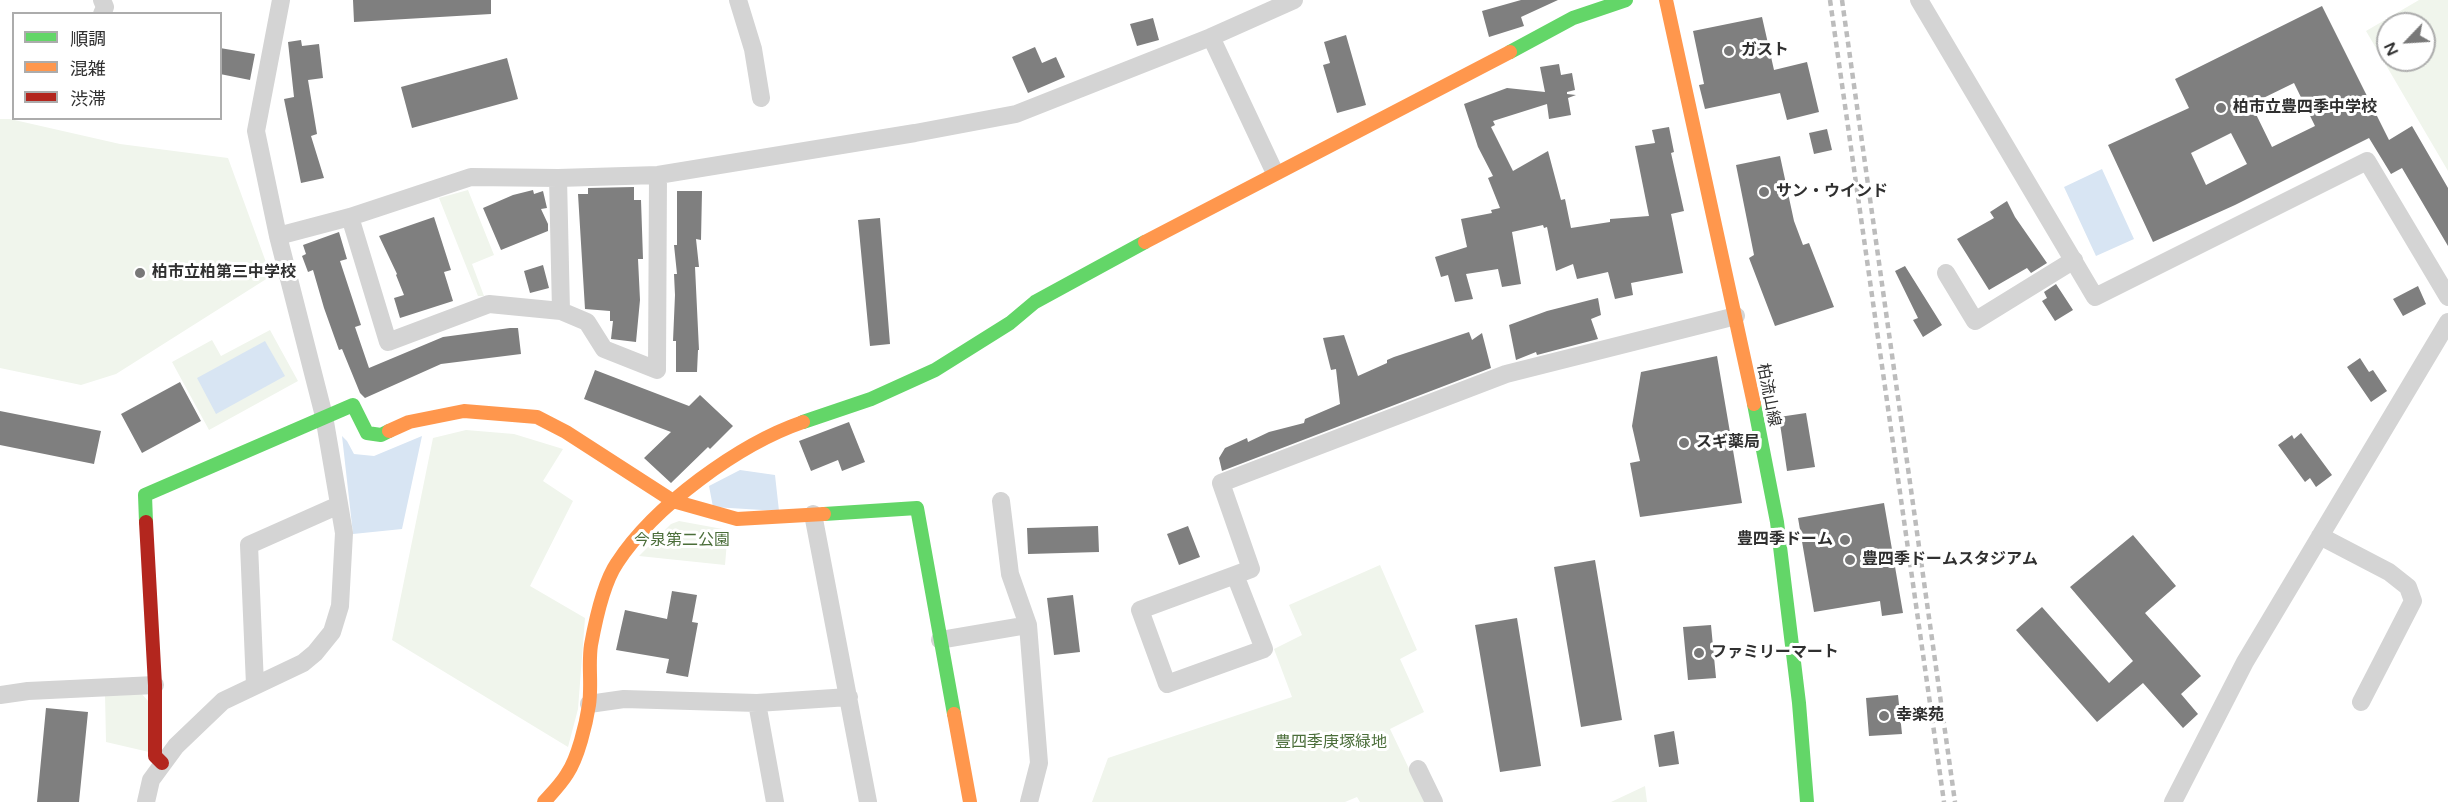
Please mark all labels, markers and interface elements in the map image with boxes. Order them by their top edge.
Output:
legend [12,12,222,120]
north arrow [2376,12,2436,72]
text: 順調 [70,28,106,50]
text: N [2380,39,2403,59]
place label: ガスト [1741,41,1789,61]
marker: ガスト [1722,44,1736,58]
text: 混雑 [70,58,106,80]
text: 渋滞 [70,88,106,110]
place label: 柏市立豊四季中学校 [2233,98,2377,118]
marker: 柏市立豊四季中学校 [2214,101,2228,115]
place label: サン・ウインド [1776,182,1888,202]
marker: サン・ウインド [1757,185,1771,199]
place label: 柏市立柏第三中学校 [152,263,296,283]
marker: 柏市立柏第三中学校 [133,266,147,280]
street label: 柏流山線 [1752,362,1784,428]
place label: スギ薬局 [1696,433,1760,453]
marker: スギ薬局 [1677,436,1691,450]
place label: 豊四季ドーム [1737,530,1833,550]
park label: 今泉第二公園 [634,531,730,551]
marker: 豊四季ドーム [1838,533,1852,547]
place label: 豊四季ドームスタジアム [1862,550,2038,570]
marker: 豊四季ドームスタジアム [1843,553,1857,567]
place label: ファミリーマート [1711,643,1839,663]
marker: ファミリーマート [1692,646,1706,660]
place label: 幸楽苑 [1896,706,1944,726]
marker: 幸楽苑 [1877,709,1891,723]
park label: 豊四季庚塚緑地 [1275,733,1387,753]

